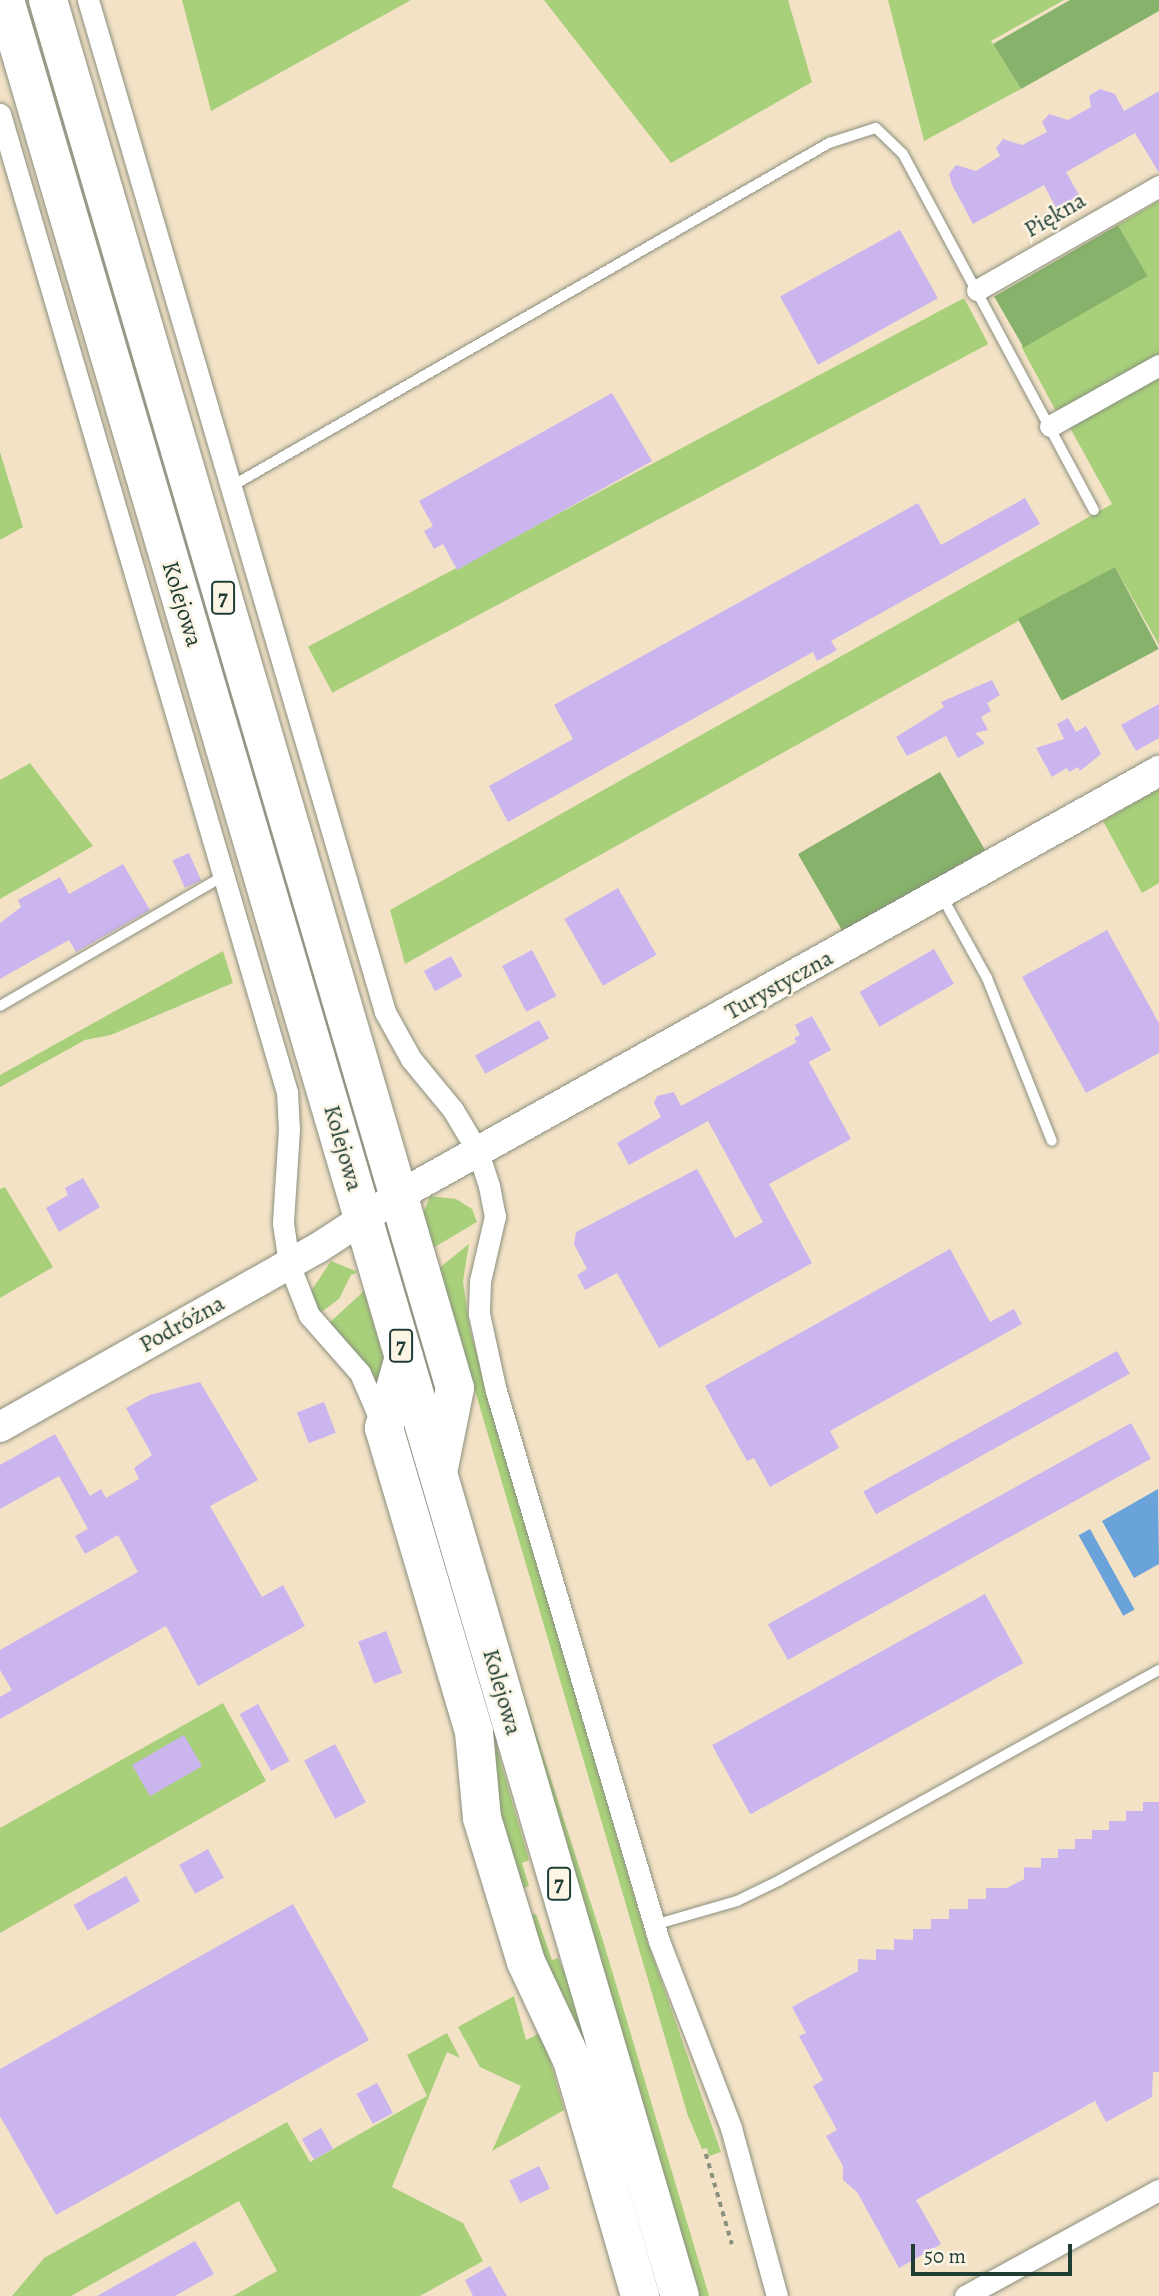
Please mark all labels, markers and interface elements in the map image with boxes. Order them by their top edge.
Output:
street label: Piękna [1019,186,1091,244]
street label: Kolejowa [155,558,209,650]
road number: 7 [211,578,235,618]
street label: Turystyczna [720,944,838,1026]
street label: Kolejowa [317,1102,369,1194]
street label: Podróżna [134,1289,230,1359]
road number: 7 [389,1326,413,1366]
street label: Kolejowa [476,1646,528,1738]
road number: 7 [547,1865,571,1904]
scale bar [914,2230,1075,2274]
text: 50 m [924,2242,966,2270]

